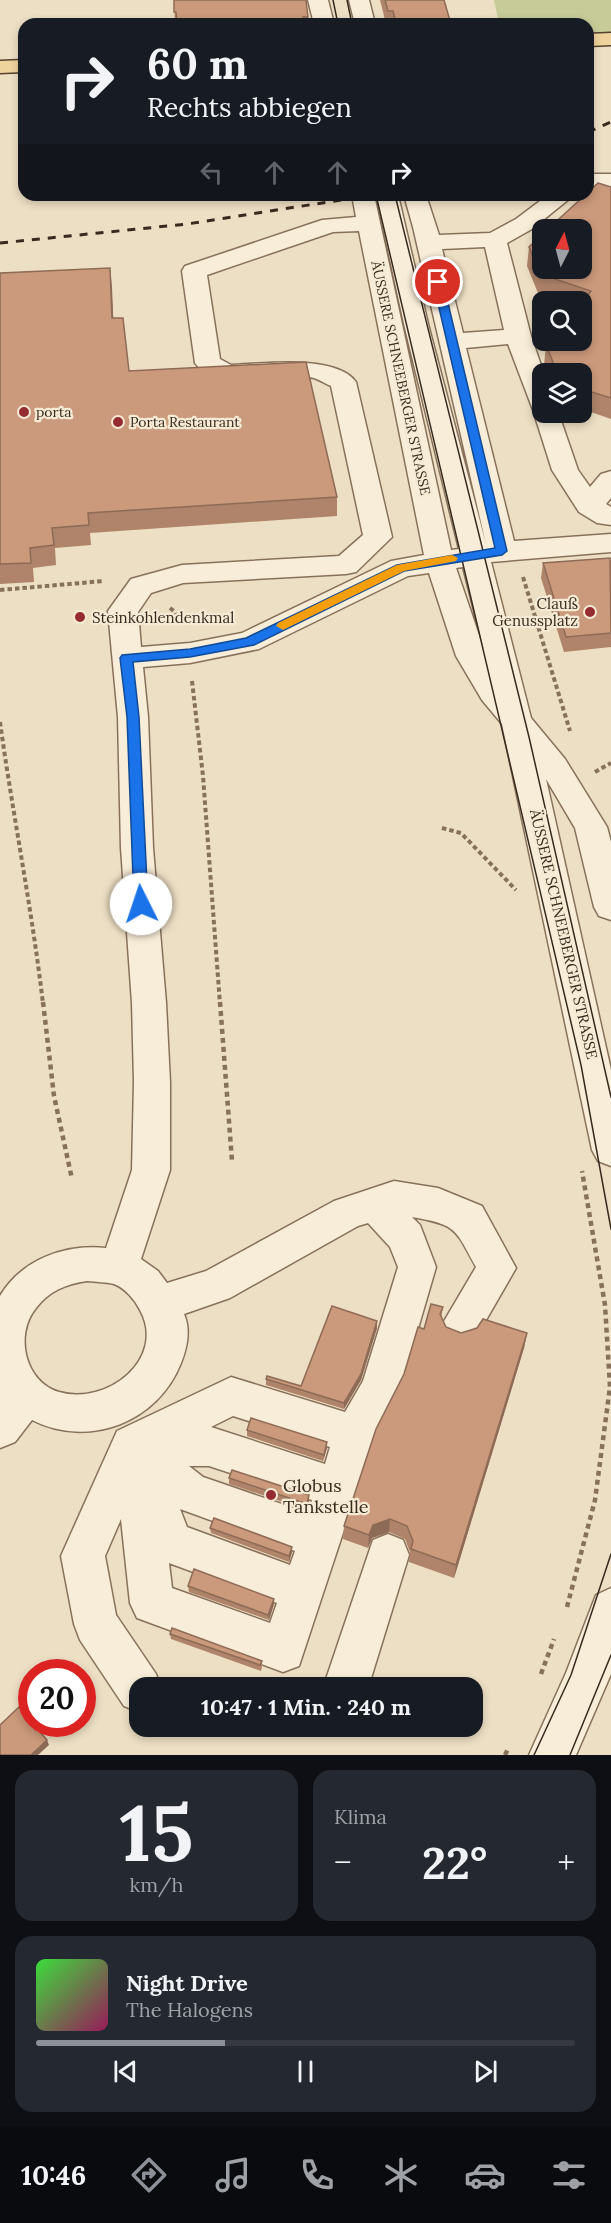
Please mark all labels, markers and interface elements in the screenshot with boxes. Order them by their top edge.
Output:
text: 60 m [147,37,248,91]
icon: right [48,42,126,120]
text: Rechts abbiegen [147,90,352,124]
icon: left [195,156,228,189]
icon: ahead [258,156,291,189]
icon: ahead [321,156,354,189]
icon: right [384,156,417,189]
north arrow [532,219,592,279]
map controls [532,219,592,423]
pin [412,256,463,307]
street label: ÄUSSERE SCHNEEBERGER STRASSE [367,258,435,497]
icon: arrive [421,265,454,298]
button: search [532,291,592,351]
button: layers [532,363,592,423]
place label: porta [36,403,71,421]
marker: porta [17,405,31,419]
place label: Porta Restaurant [130,413,240,431]
marker: Porta Restaurant [111,415,125,429]
place label: Clauß Genussplatz [492,594,578,630]
marker: Clauß Genussplatz [583,605,597,619]
place label: Steinkohlendenkmal [92,608,234,627]
marker: Steinkohlendenkmal [73,610,87,624]
street label: ÄUSSERE SCHNEEBERGER STRASSE [526,806,602,1061]
position arrow [109,872,173,936]
place label: Globus Tankstelle [283,1474,369,1518]
marker: Globus Tankstelle [264,1488,278,1502]
speed limit sign: 20 [18,1659,96,1737]
text: 10:47 · 1 Min. · 240 m [201,1693,411,1721]
text: 15 [120,1783,193,1882]
text: Klima [334,1804,387,1829]
text: 22° [422,1834,487,1891]
text: − [334,1841,352,1883]
text: + [557,1841,575,1883]
text: km/h [129,1872,184,1897]
text: Night Drive [126,1969,248,1997]
text: The Halogens [126,1997,253,2022]
icon: previous [109,2055,142,2088]
icon: pause [289,2055,322,2088]
icon: next [469,2055,502,2088]
icon: directions [128,2154,170,2196]
icon: music [212,2154,254,2196]
icon: phone [296,2154,338,2196]
icon: climate [380,2154,422,2196]
icon: car [464,2154,506,2196]
icon: filters [548,2154,590,2196]
text: 10:46 [21,2158,86,2192]

